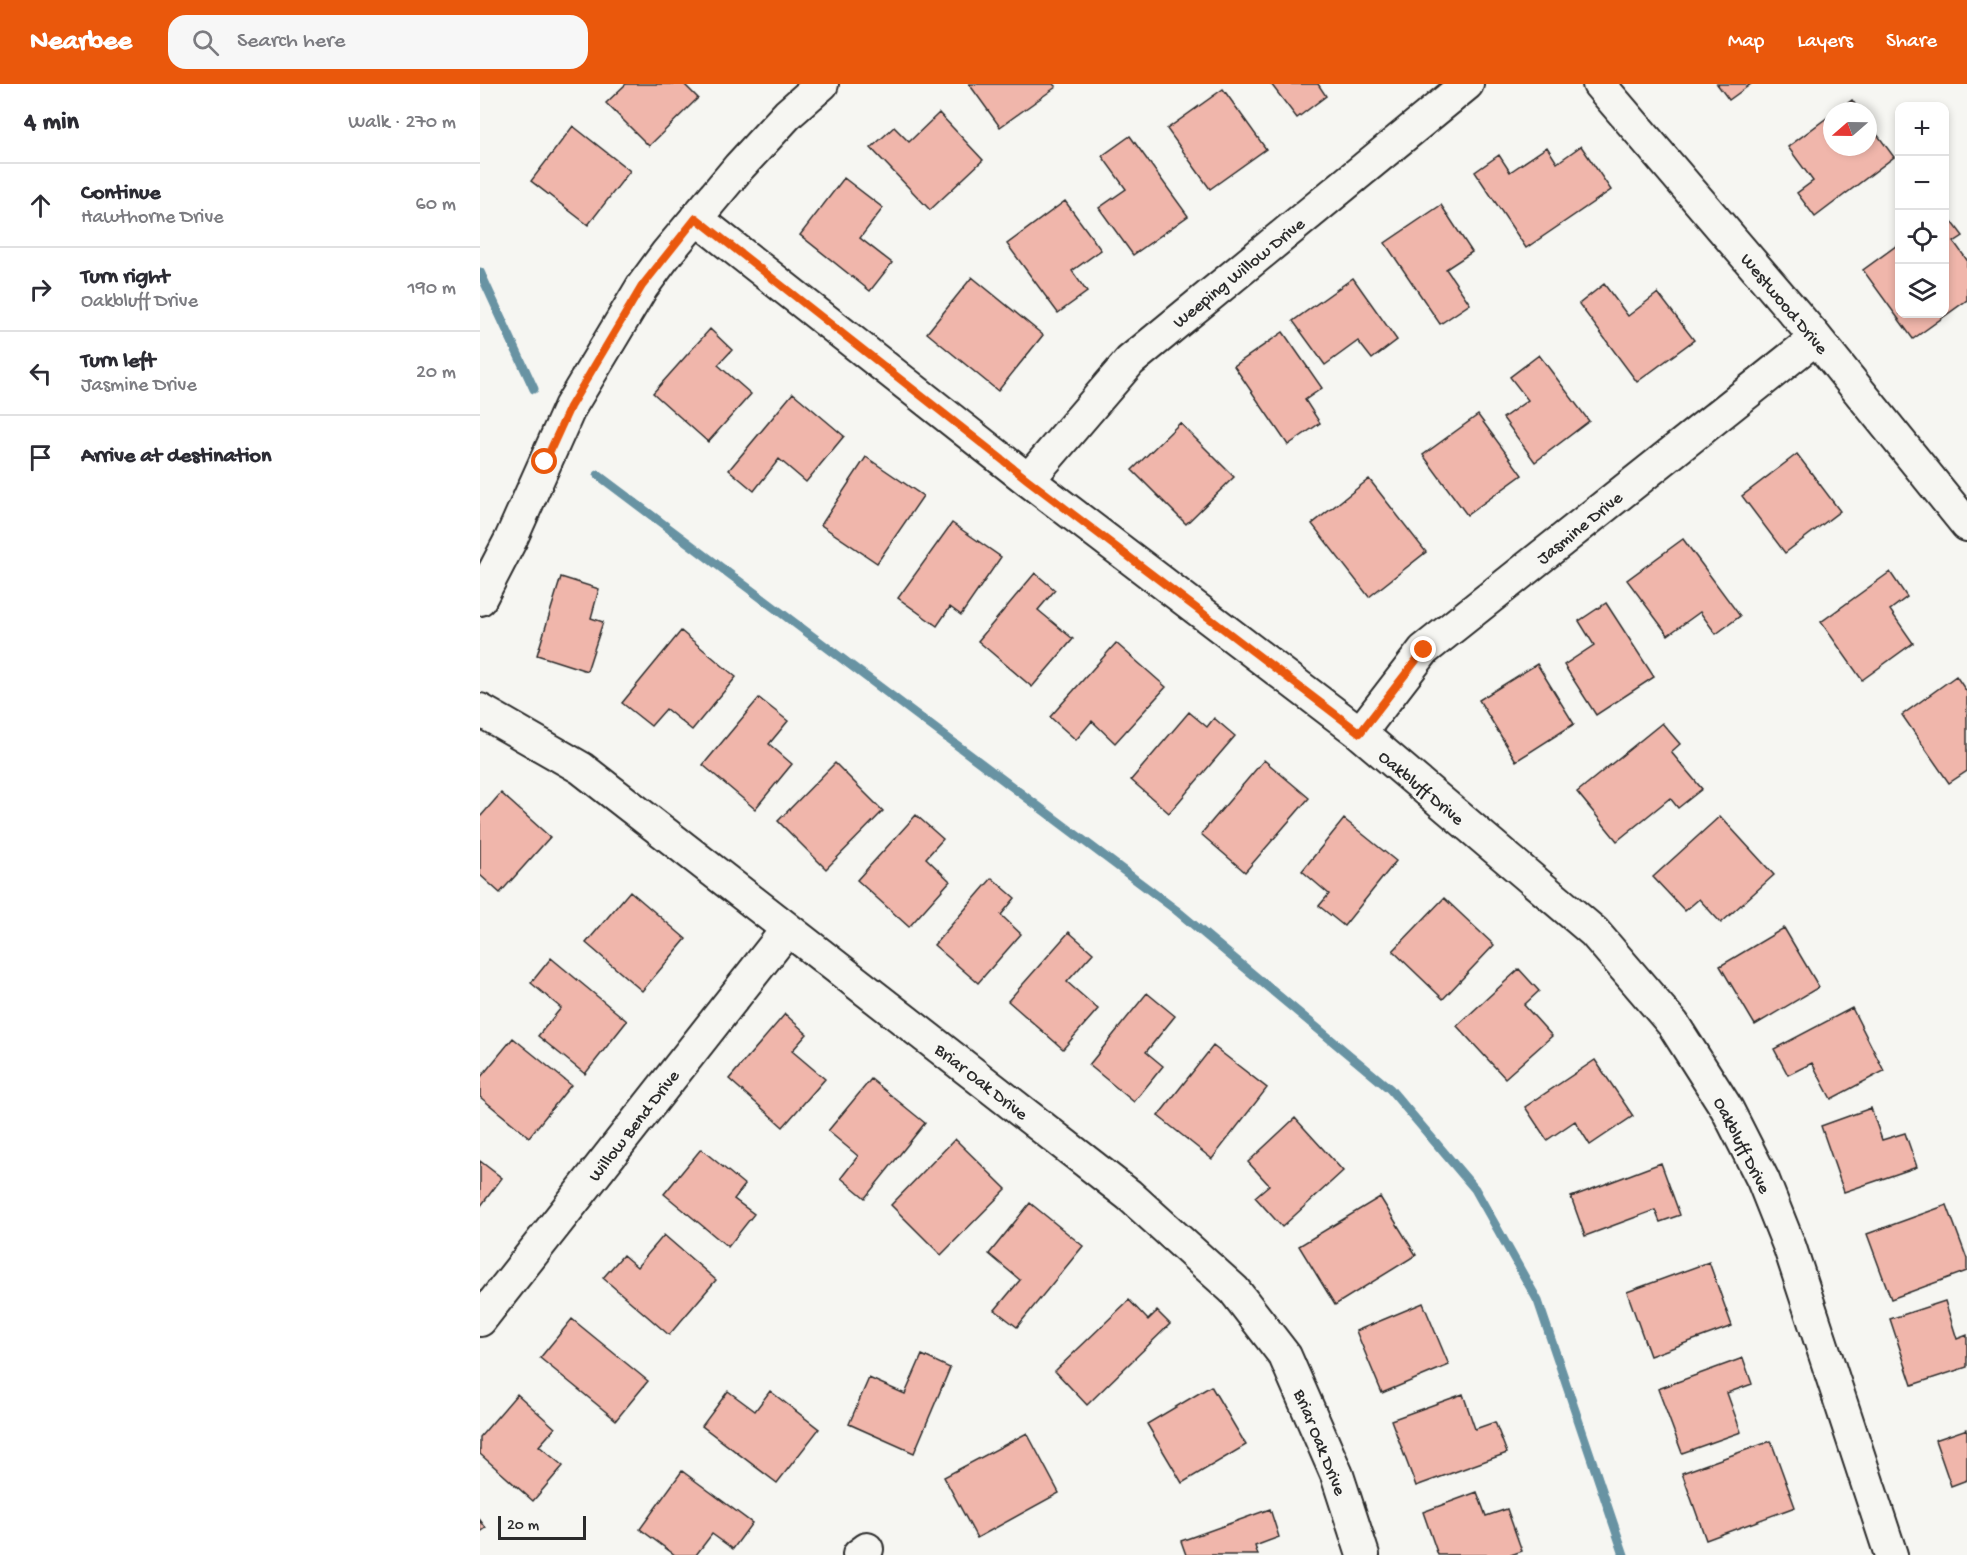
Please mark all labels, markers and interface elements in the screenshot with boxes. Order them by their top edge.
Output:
search box [168,15,588,69]
text: Nearbee [30,26,132,59]
icon: search [189,26,222,59]
text: Search here [237,29,345,55]
text: Map [1728,30,1764,55]
text: Layers [1797,30,1853,55]
text: Share [1886,30,1937,55]
north arrow [1823,102,1877,156]
map controls [1895,102,1949,318]
button: + [1895,102,1949,156]
text: 4 min [24,108,79,139]
text: Walk · 270 m [348,112,456,135]
button: − [1895,156,1949,210]
text: Continue [81,181,161,207]
icon: ahead [24,189,57,222]
text: 60 m [416,194,456,217]
text: Hawthorne Drive [81,207,224,230]
button: locate [1895,210,1949,264]
street label: Weeping Willow Drive [1169,214,1310,334]
street label: Westwood Drive [1735,250,1832,360]
button: layers [1895,264,1949,318]
text: Turn right [81,265,169,291]
icon: right [24,273,57,306]
text: 190 m [408,278,456,301]
text: Oakbluff Drive [81,291,198,314]
text: Turn left [81,349,155,375]
icon: left [24,357,57,390]
text: 20 m [416,362,456,385]
text: Jasmine Drive [81,375,197,398]
icon: arrive [24,441,57,474]
text: Arrive at destination [81,444,271,470]
route start [531,448,557,474]
street label: Jasmine Drive [1533,488,1628,570]
route end [1410,636,1436,662]
street label: Oakbluff Drive [1373,747,1468,831]
street label: Briar Oak Drive [929,1039,1032,1126]
street label: Willow Bend Drive [585,1066,685,1187]
street label: Oakbluff Drive [1708,1094,1774,1198]
street label: Briar Oak Drive [1288,1386,1350,1500]
scale bar [498,1513,586,1540]
text: 20 m [507,1517,539,1536]

